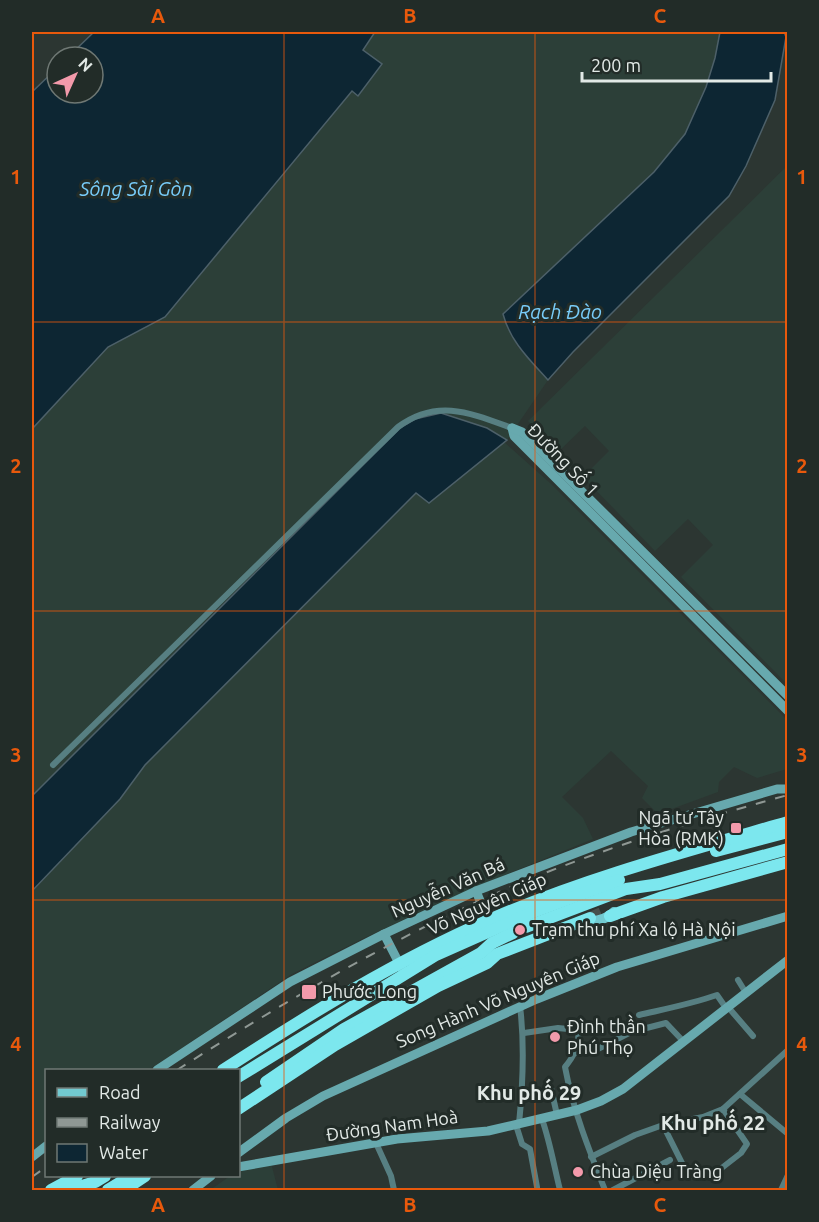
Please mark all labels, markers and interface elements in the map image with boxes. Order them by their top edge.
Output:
text: A [151,4,165,27]
text: B [403,4,417,27]
text: C [654,4,667,27]
north arrow [45,45,105,105]
scale bar [582,45,771,83]
text: N [75,54,96,75]
text: 200 m [591,55,641,75]
text: 1 [10,165,22,188]
text: 1 [796,165,808,188]
water label: Sông Sài Gòn [78,177,193,200]
water label: Rạch Đào [518,300,602,323]
street label: Đường Số 1 [524,417,605,500]
text: 2 [10,454,22,477]
text: 2 [796,454,808,477]
text: 3 [10,743,22,766]
text: 3 [796,743,808,766]
place label: Ngã tư Tây Hòa (RMK) [638,807,724,849]
marker: Ngã tư Tây Hòa (RMK) [729,821,743,835]
street label: Nguyễn Văn Bá [387,851,507,921]
street label: Võ Nguyên Giáp [424,868,549,938]
place label: Trạm thu phí Xa lộ Hà Nội [532,919,736,939]
marker: Trạm thu phí Xa lộ Hà Nội [513,923,527,937]
street label: Song Hành Võ Nguyên Giáp [393,947,602,1051]
place label: Phước Long [322,981,417,1001]
marker: Phước Long [300,983,318,1001]
place label: Đình thần Phú Thọ [567,1014,646,1057]
marker: Đình thần Phú Thọ [548,1030,562,1044]
text: 4 [10,1032,22,1055]
text: 4 [796,1032,808,1055]
legend [45,1069,240,1177]
district label: Khu phố 29 [477,1078,581,1104]
text: Road [99,1082,141,1102]
street label: Đường Nam Hoà [325,1106,459,1144]
district label: Khu phố 22 [661,1108,765,1134]
text: Railway [99,1112,161,1132]
text: Water [99,1142,149,1162]
place label: Chùa Diệu Tràng [590,1161,722,1181]
marker: Chùa Diệu Tràng [571,1165,585,1179]
text: A [151,1193,165,1216]
text: B [403,1193,417,1216]
text: C [654,1193,667,1216]

